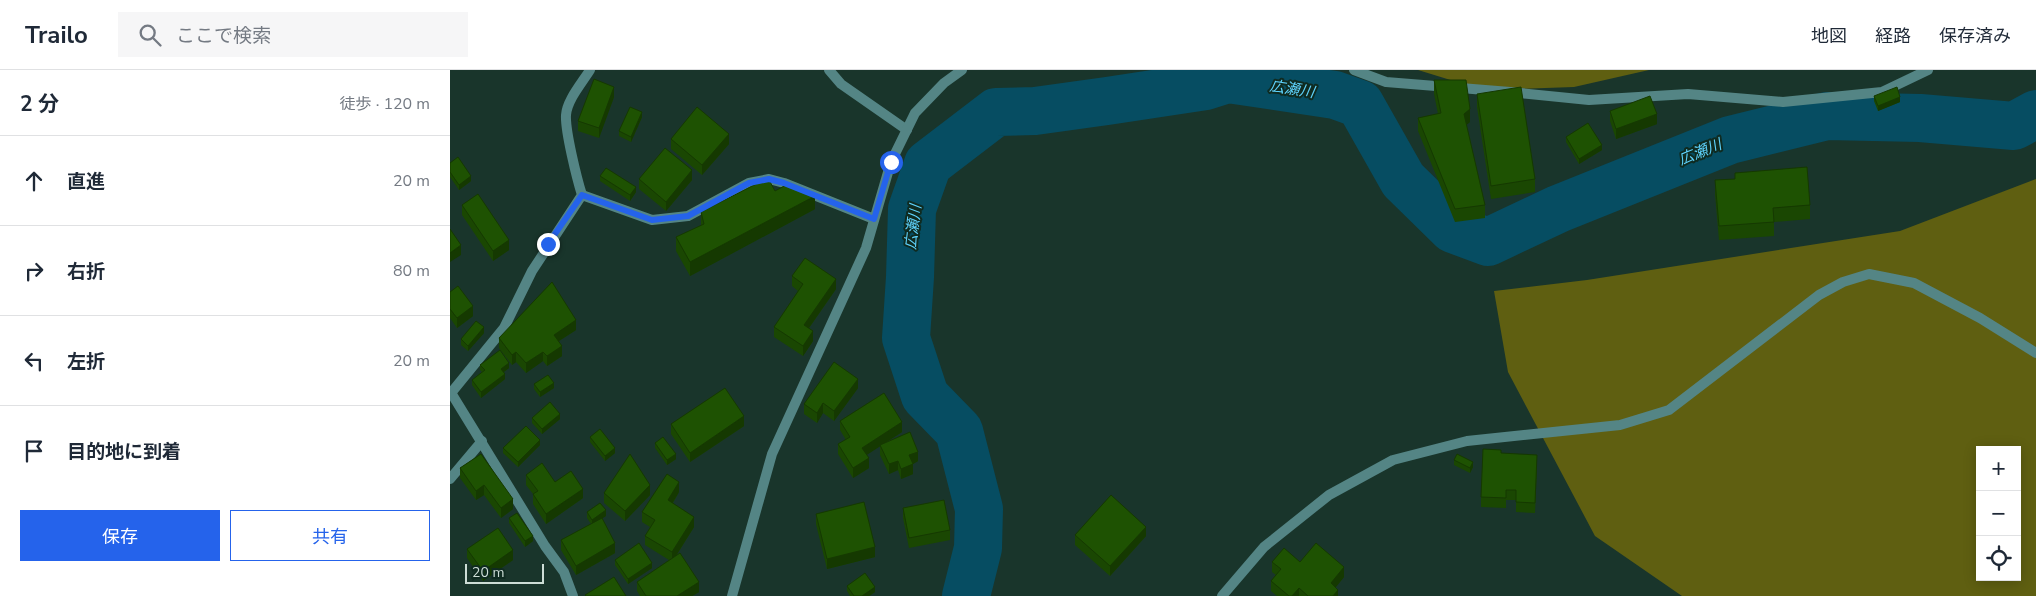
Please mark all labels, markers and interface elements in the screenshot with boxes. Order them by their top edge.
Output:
search box [118,12,468,57]
text: Trailo [25,19,88,51]
icon: search [136,21,164,49]
text: ここで検索 [176,23,271,49]
text: 地図 [1811,24,1847,48]
text: 経路 [1875,24,1911,48]
text: 保存済み [1939,24,2011,48]
water label: 広瀬川 [1268,76,1318,103]
text: 2 分 [20,90,59,118]
text: 徒歩 · 120 m [340,93,430,115]
water label: 広瀬川 [1675,134,1726,170]
route start [880,151,903,174]
icon: ahead [20,167,48,195]
text: 直進 [67,169,105,195]
text: 20 m [393,170,430,192]
water label: 広瀬川 [900,201,926,251]
route end [537,233,560,256]
icon: right [20,257,48,285]
text: 右折 [67,259,105,285]
text: 80 m [393,260,430,282]
icon: left [20,347,48,375]
text: 左折 [67,349,105,375]
text: 20 m [393,350,430,372]
icon: arrive [20,437,48,465]
text: 目的地に到着 [67,439,181,465]
map controls [1976,446,2021,581]
button: + [1976,446,2021,491]
button: − [1976,491,2021,536]
button: 保存 [20,510,220,561]
button: 共有 [230,510,430,561]
button: locate [1976,536,2021,581]
scale bar [465,561,544,584]
text: 20 m [472,563,504,582]

